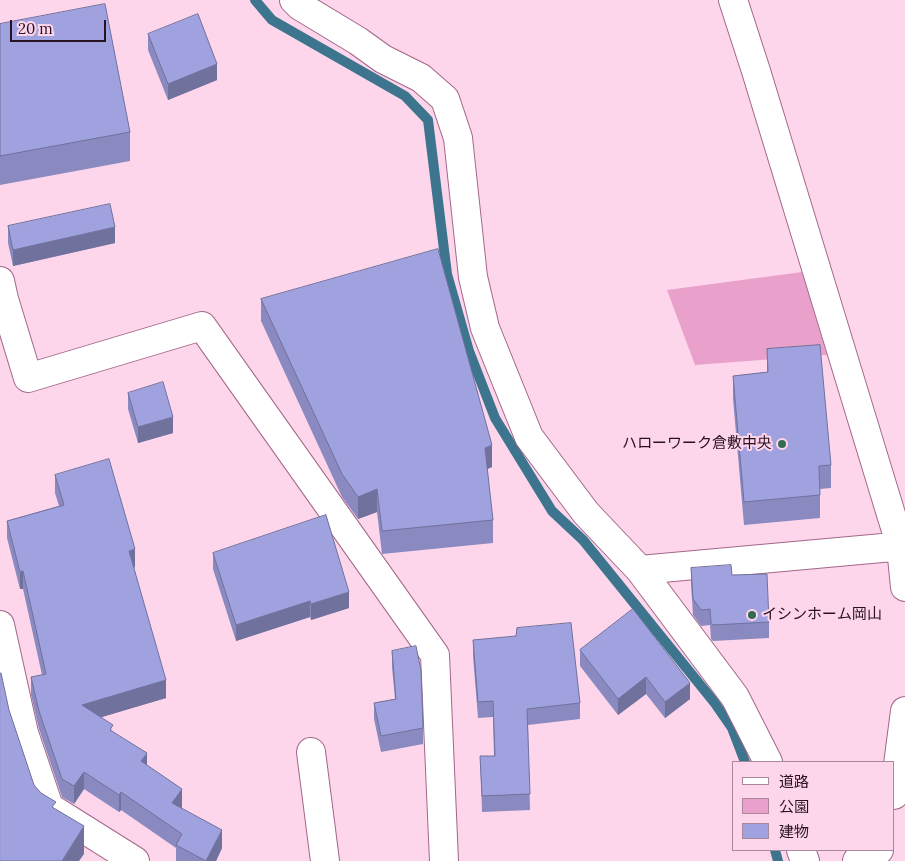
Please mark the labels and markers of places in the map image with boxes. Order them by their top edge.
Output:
place label: ハローワーク倉敷中央 [622,435,772,453]
marker: ハローワーク倉敷中央 [776,438,788,450]
place label: イシンホーム岡山 [762,606,882,624]
marker: イシンホーム岡山 [746,609,758,621]

